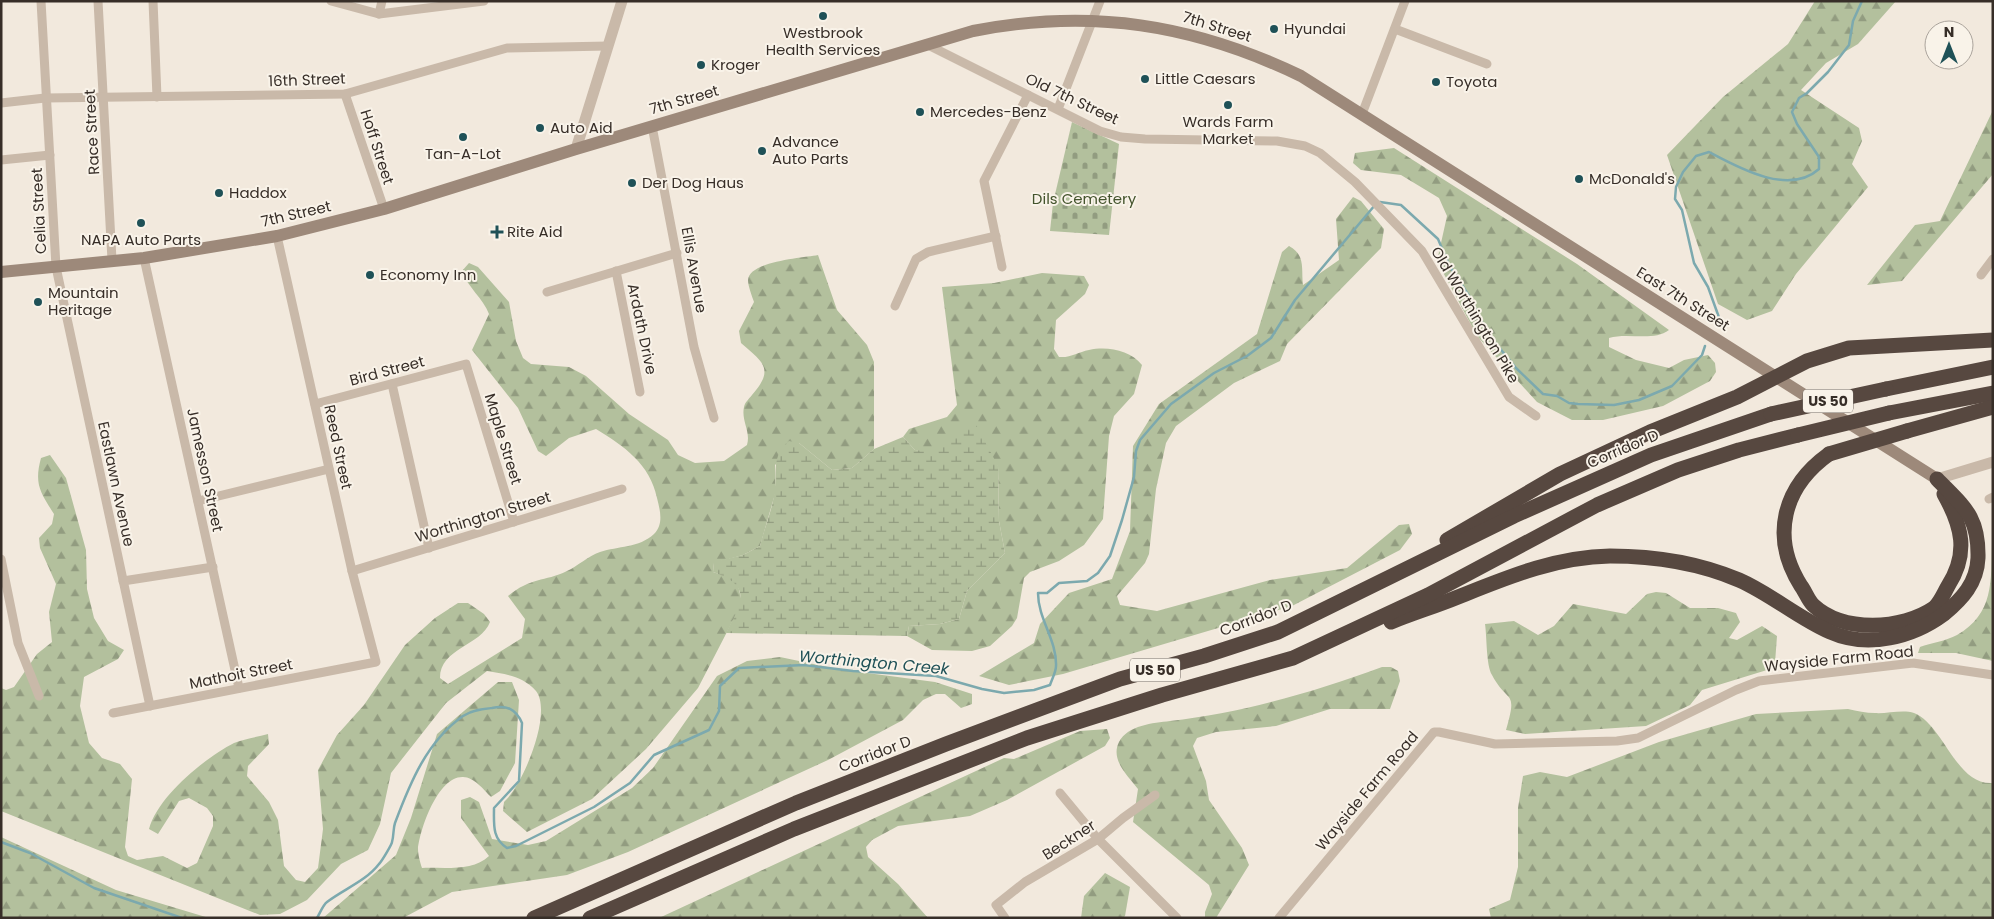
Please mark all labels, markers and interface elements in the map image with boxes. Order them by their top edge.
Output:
street label: 7th Street [1180,6,1254,47]
marker: Westbrook Health Services [817,10,829,22]
place label: Hyundai [1284,18,1346,39]
north arrow [1924,20,1974,70]
place label: Westbrook Health Services [766,22,880,60]
text: N [1944,22,1954,42]
marker: Hyundai [1268,23,1280,35]
place label: Kroger [711,54,761,75]
marker: Kroger [695,59,707,71]
street label: 16th Street [268,68,346,91]
street label: Old 7th Street [1022,68,1122,129]
place label: Little Caesars [1155,68,1256,89]
place label: Toyota [1446,71,1497,92]
marker: Little Caesars [1139,73,1151,85]
marker: Toyota [1430,76,1442,88]
street label: 7th Street [647,80,721,119]
street label: Race Street [79,89,104,175]
marker: Wards Farm Market [1222,99,1234,111]
place label: Mercedes-Benz [930,101,1047,122]
marker: Mercedes-Benz [914,106,926,118]
street label: Hoff Street [355,107,399,187]
place label: Wards Farm Market [1182,111,1274,149]
place label: Auto Aid [550,117,613,138]
marker: Auto Aid [534,122,546,134]
marker: Tan-A-Lot [457,131,469,143]
place label: Advance Auto Parts [772,131,849,169]
place label: Tan-A-Lot [425,143,501,164]
marker: Advance Auto Parts [756,145,768,157]
street label: Celia Street [26,167,51,255]
place label: McDonald's [1589,168,1675,189]
place label: Der Dog Haus [642,172,744,193]
marker: McDonald's [1573,173,1585,185]
marker: Der Dog Haus [626,177,638,189]
place label: Haddox [229,182,287,203]
marker: Haddox [213,187,225,199]
park label: Dils Cemetery [1032,188,1137,209]
street label: 7th Street [259,195,333,232]
marker: NAPA Auto Parts [135,217,147,229]
place label: Rite Aid [507,221,563,242]
street label: Ellis Avenue [677,225,712,315]
marker: Rite Aid [491,226,503,238]
place label: NAPA Auto Parts [81,229,201,250]
street label: Old Worthington Pike [1426,242,1525,387]
street label: East 7th Street [1633,262,1734,336]
place label: Economy Inn [380,264,476,285]
marker: Economy Inn [364,269,376,281]
street label: Ardath Drive [623,281,662,376]
place label: Mountain Heritage [48,282,119,320]
marker: Mountain Heritage [32,296,44,308]
street label: Bird Street [347,350,427,391]
road number: US 50 [1803,390,1853,412]
street label: Maple Street [480,391,527,487]
street label: Reed Street [319,403,358,491]
street label: Jamesson Street [182,406,229,534]
street label: Eastlawn Avenue [93,420,140,548]
street label: Corridor D [1584,424,1662,473]
street label: Worthington Street [412,486,553,547]
street label: Corridor D [1217,594,1295,641]
street label: Wayside Farm Road [1763,640,1915,677]
water label: Worthington Creek [798,644,951,681]
street label: Mathoit Street [187,653,294,694]
road number: US 50 [1130,658,1180,682]
street label: Wayside Farm Road [1310,726,1423,855]
street label: Corridor D [836,730,914,777]
street label: Beckner [1038,814,1100,865]

